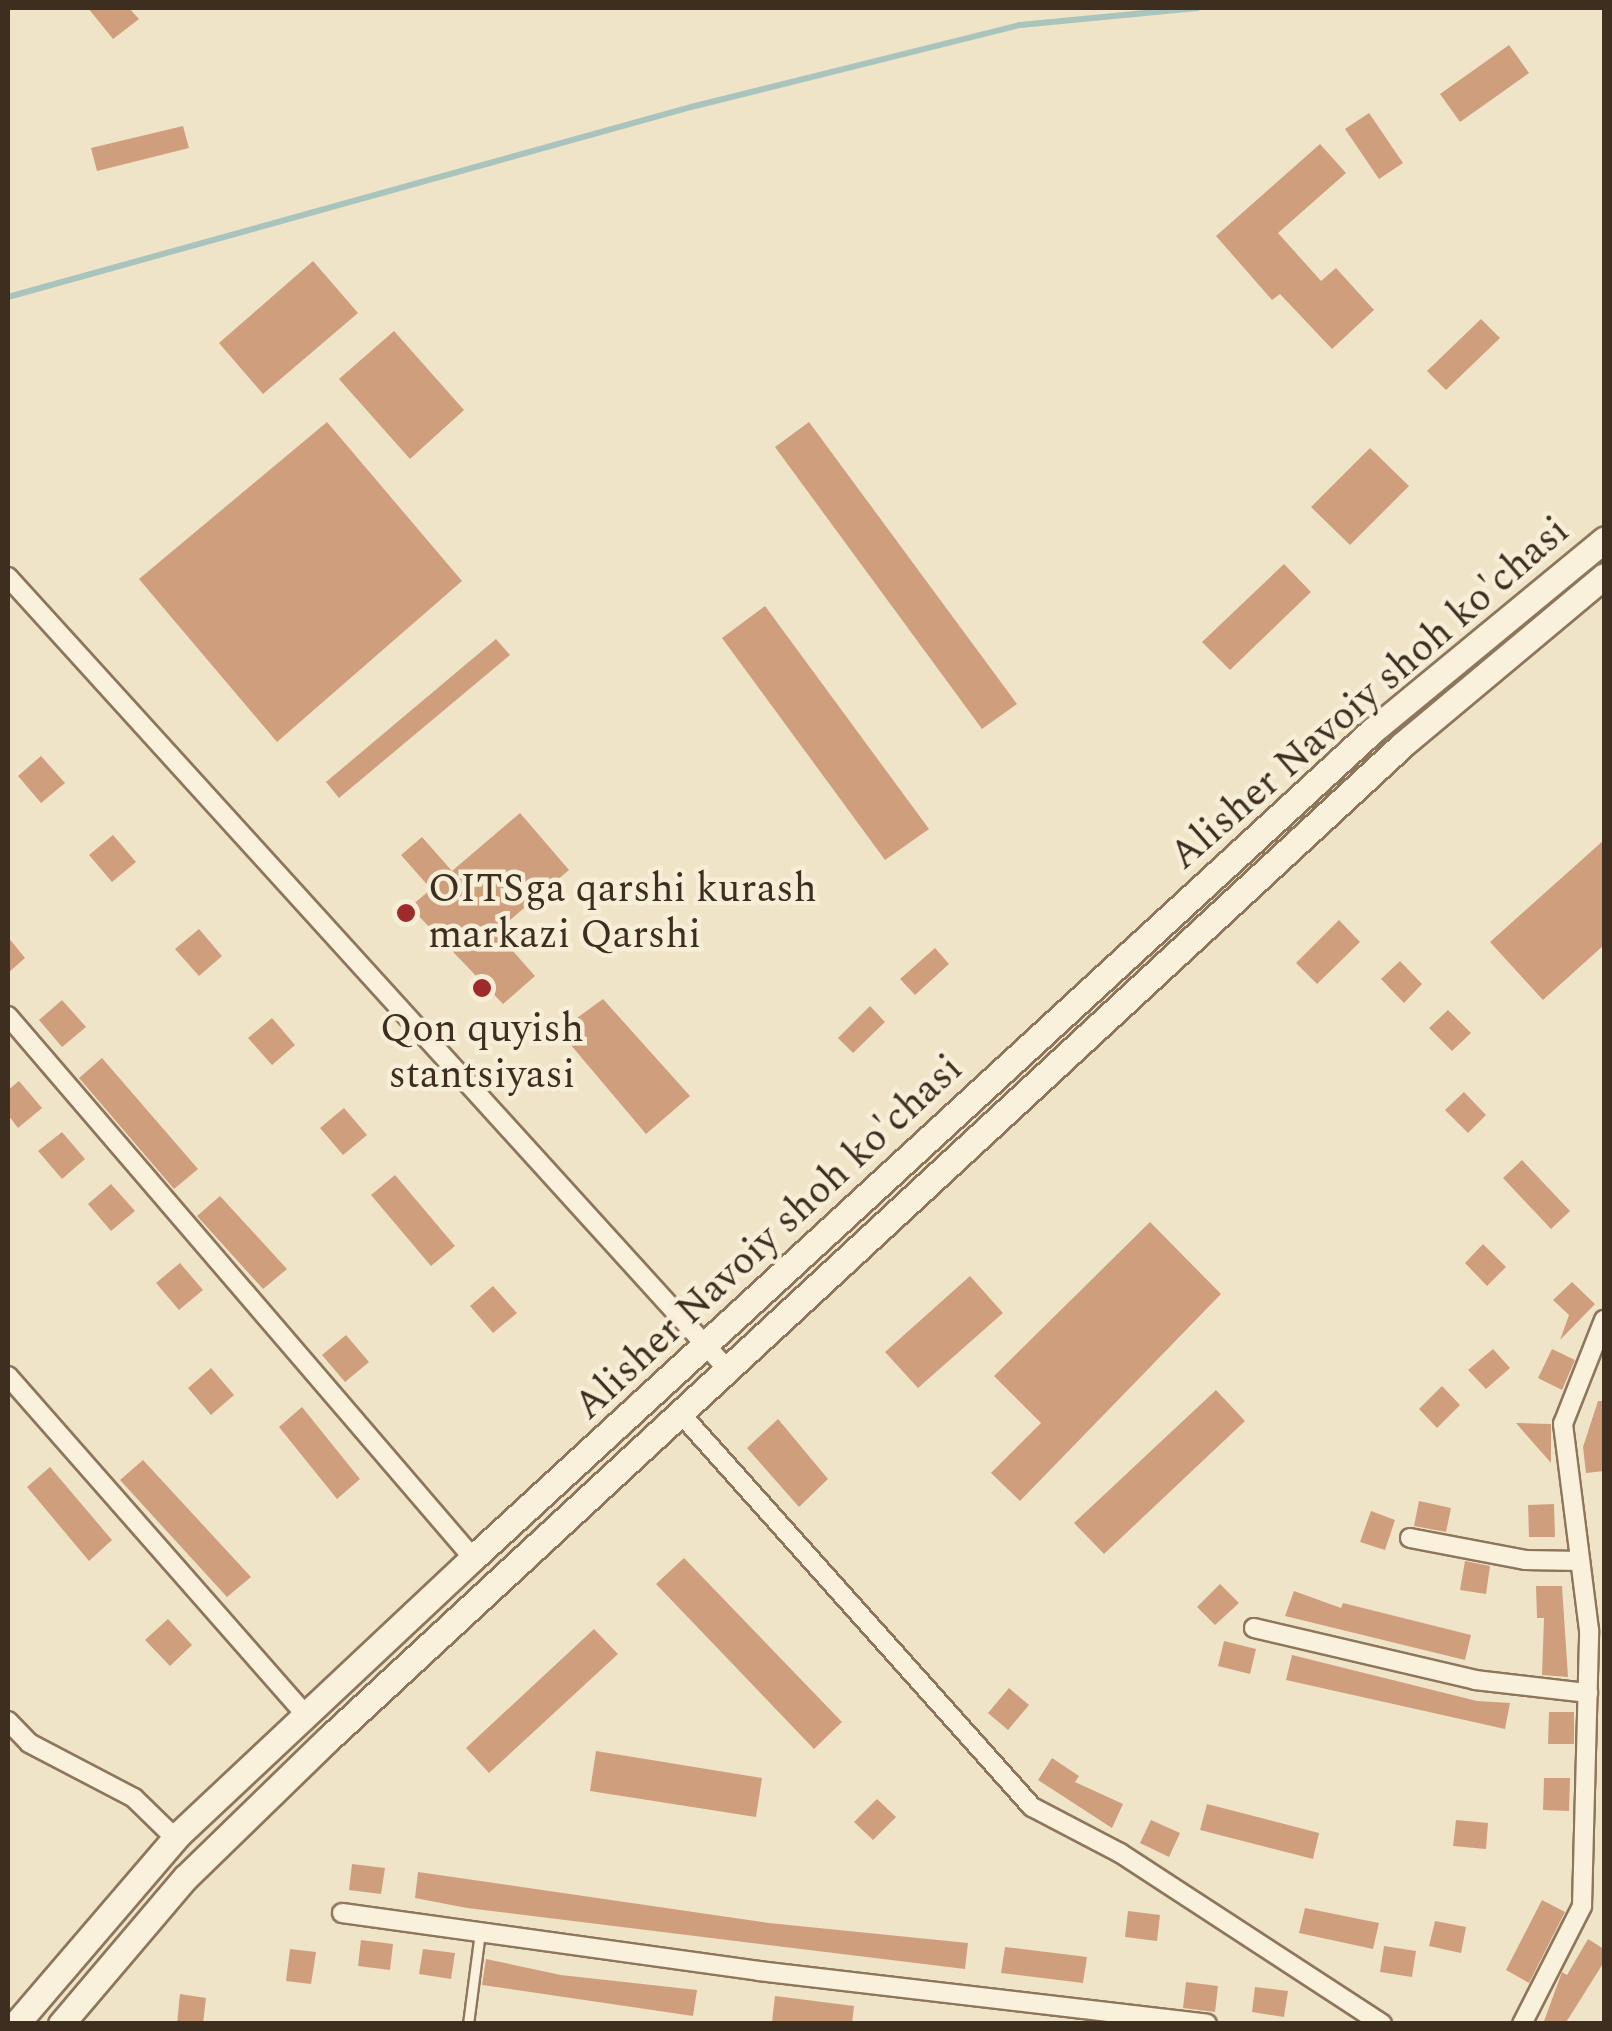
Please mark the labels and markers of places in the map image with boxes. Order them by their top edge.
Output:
place label: OITSga qarshi kurash markazi Qarshi [428,866,817,960]
marker: OITSga qarshi kurash markazi Qarshi [393,900,419,926]
marker: Qon quyish stantsiyasi [469,975,495,1001]
place label: Qon quyish stantsiyasi [380,1006,584,1100]

